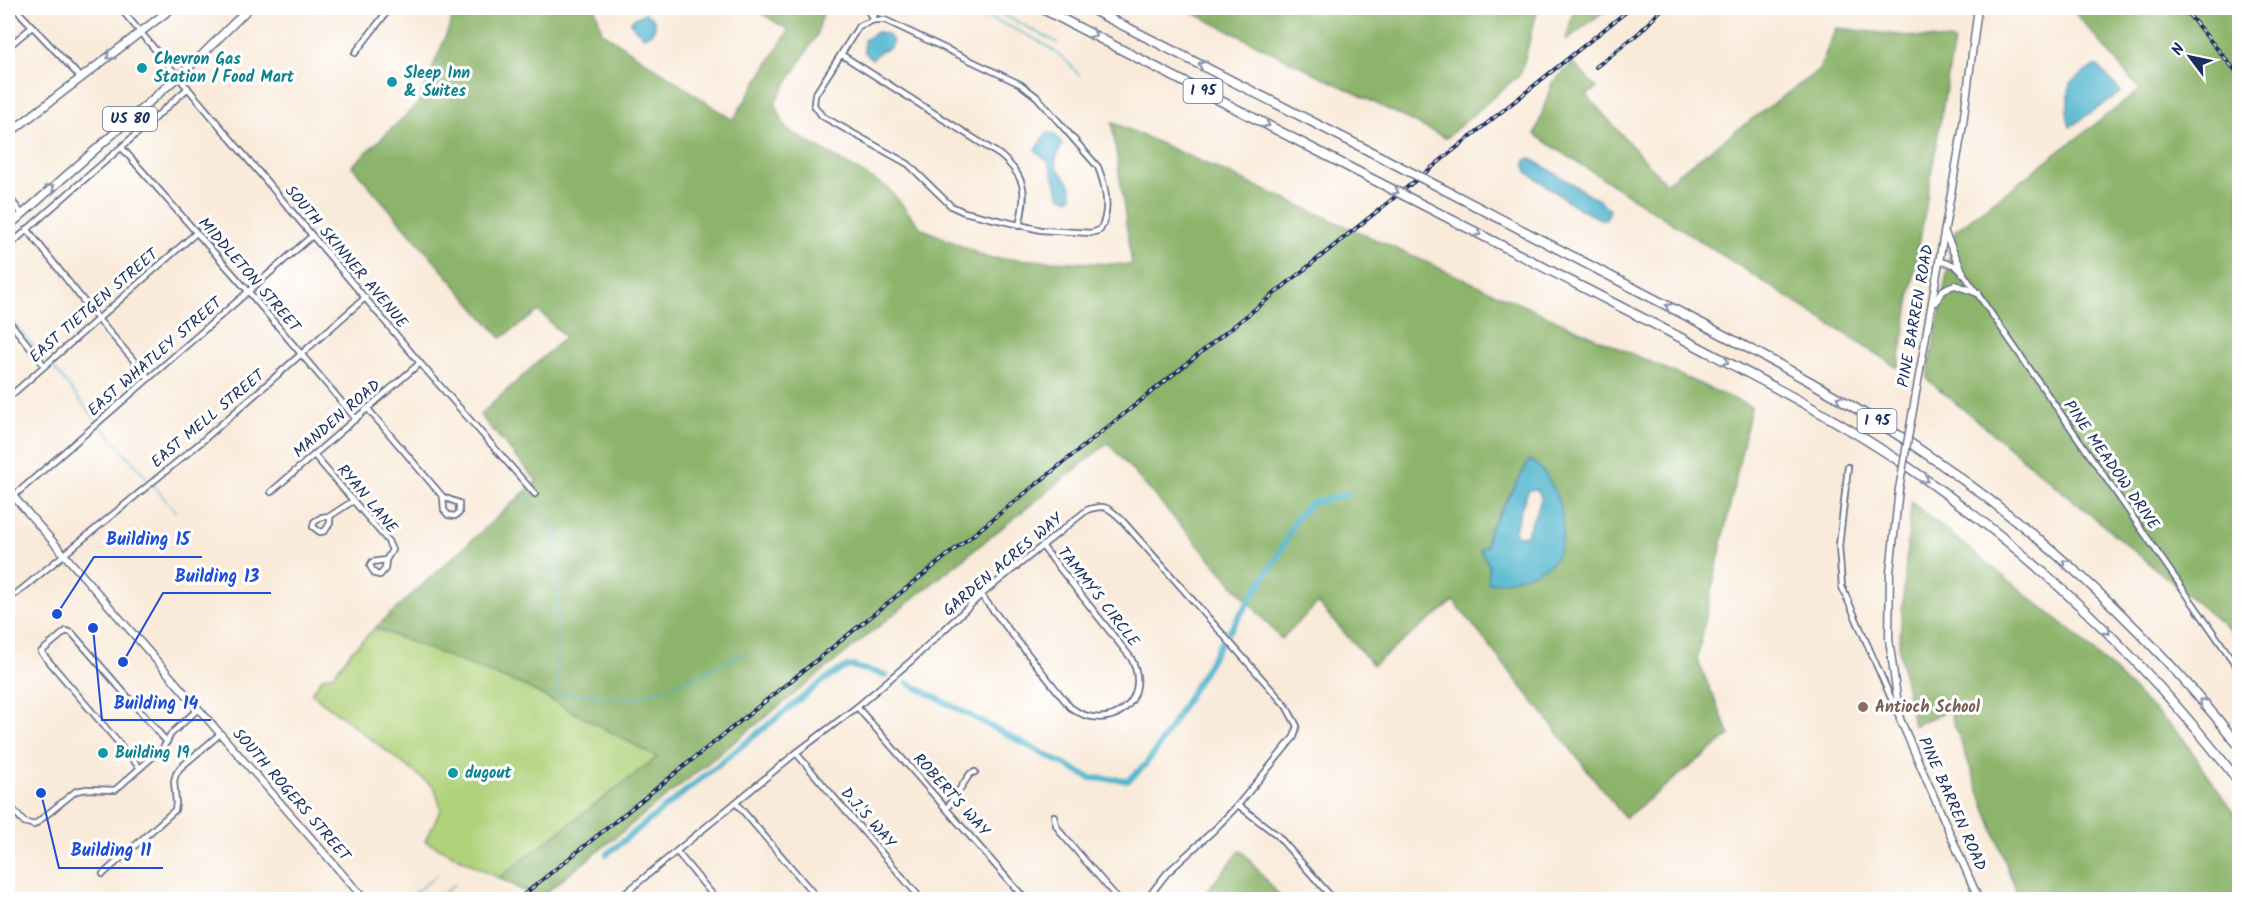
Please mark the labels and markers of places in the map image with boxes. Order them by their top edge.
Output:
place label: Chevron Gas Station / Food Mart [154,47,295,90]
marker: Chevron Gas Station / Food Mart [135,61,149,75]
place label: Sleep Inn & Suites [404,61,470,104]
marker: Sleep Inn & Suites [385,75,399,89]
callout: Building 15 [94,521,202,557]
callout: Building 13 [163,557,271,593]
callout: Building 14 [102,684,211,720]
place label: Antioch School [1875,695,1981,720]
marker: Antioch School [1856,700,1870,714]
place label: Building 19 [115,741,190,766]
marker: Building 19 [96,746,110,760]
place label: dugout [465,761,512,786]
marker: dugout [446,766,460,780]
callout: Building 11 [59,832,163,868]

